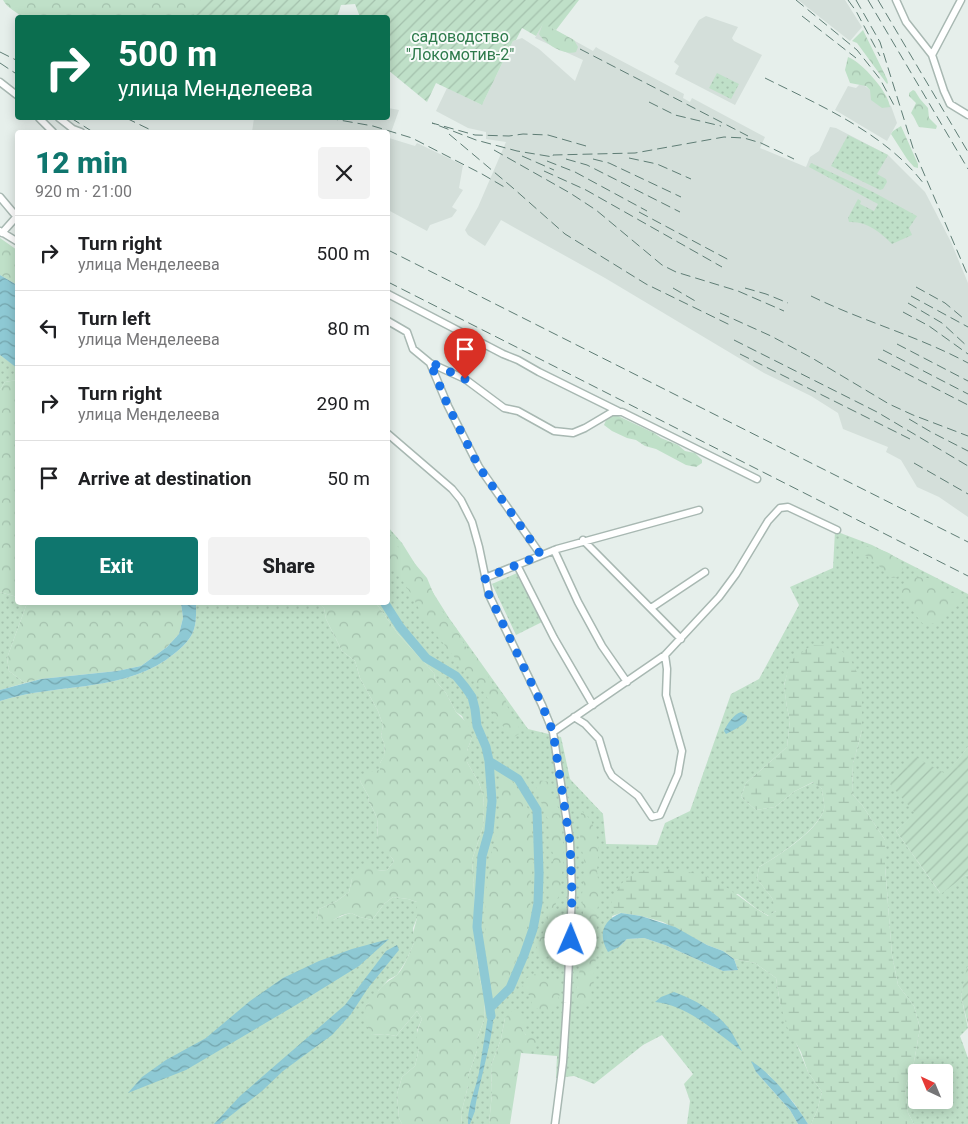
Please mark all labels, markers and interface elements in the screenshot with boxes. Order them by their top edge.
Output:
park label: садоводство "Локомотив-2" [406,27,514,64]
text: 500 m [118,34,217,75]
icon: right [35,35,100,100]
text: улица Менделеева [118,76,313,101]
text: 12 min [35,145,128,180]
button: close [318,147,370,199]
text: 920 m · 21:00 [35,182,132,201]
text: Turn right [78,232,162,255]
icon: right [35,239,63,267]
text: 500 m [317,242,370,265]
text: улица Менделеева [78,255,220,274]
text: Turn left [78,307,151,330]
icon: left [35,314,63,342]
text: 80 m [327,317,370,340]
pin [444,328,486,379]
text: улица Менделеева [78,330,220,349]
icon: arrive [451,335,479,363]
text: Turn right [78,382,162,405]
icon: right [35,389,63,417]
text: 290 m [317,392,370,415]
text: улица Менделеева [78,405,220,424]
icon: arrive [35,464,63,492]
text: Arrive at destination [78,467,251,490]
text: 50 m [327,467,370,490]
button: Exit [35,537,198,595]
button: Share [208,537,370,595]
position arrow [544,913,596,965]
north arrow [908,1064,952,1109]
map controls [908,1064,953,1109]

